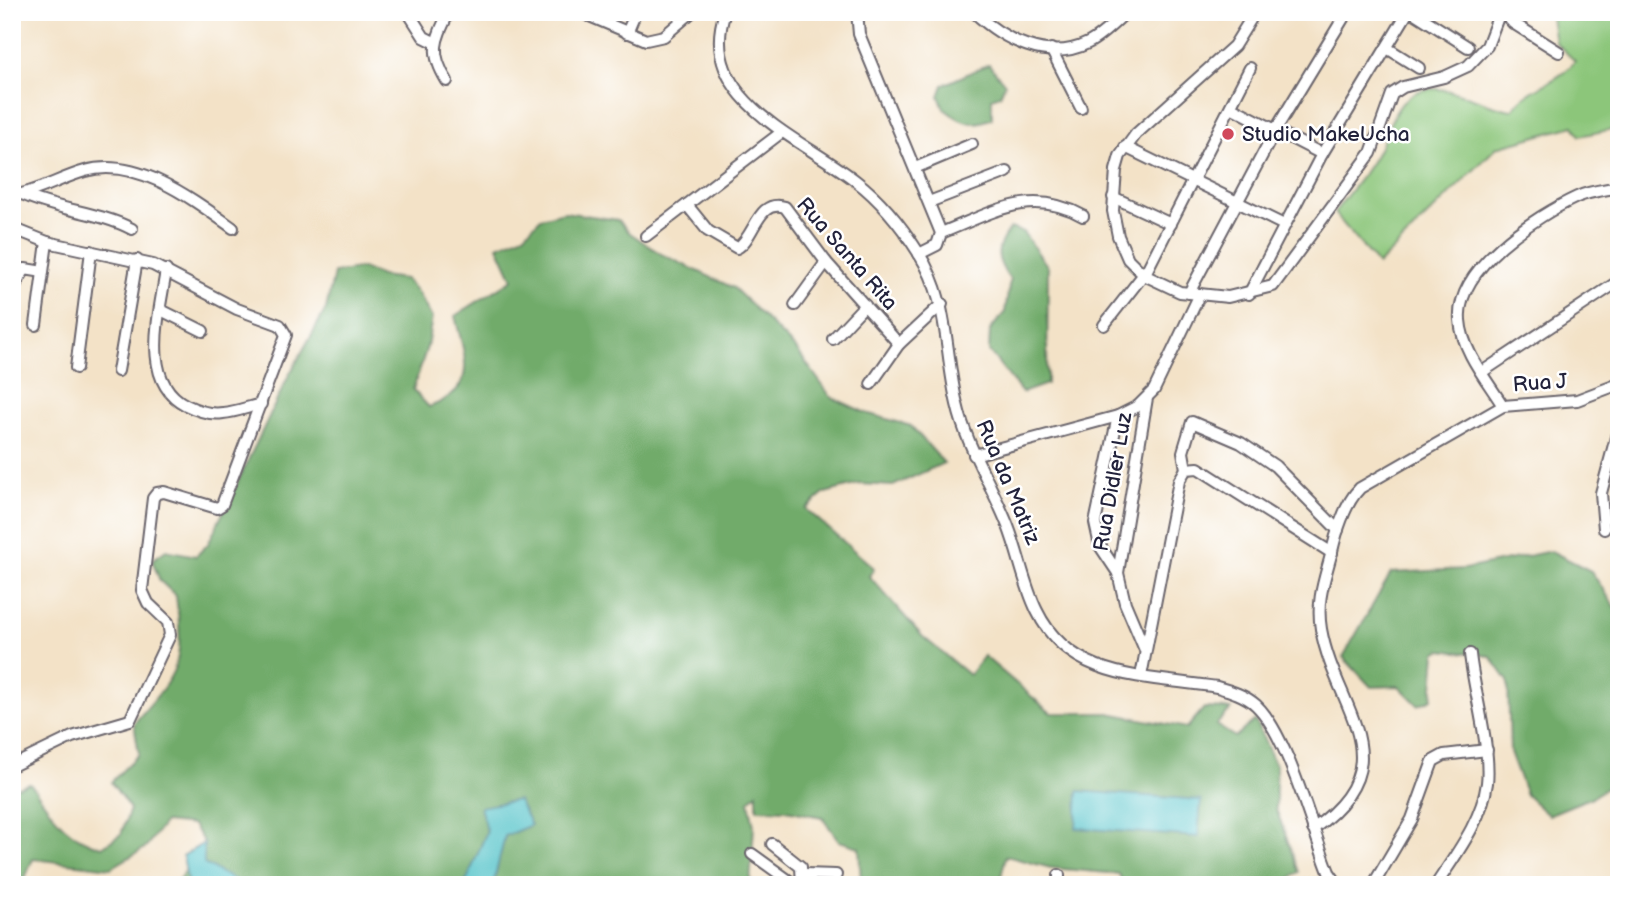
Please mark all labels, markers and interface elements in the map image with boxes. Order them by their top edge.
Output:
place label: Studio MakeUcha [1242,122,1410,147]
marker: Studio MakeUcha [1220,126,1236,142]
street label: Rua Santa Rita [791,193,903,315]
street label: Rua J [1512,369,1569,397]
street label: Rua Didler Luz [1088,410,1138,553]
street label: Rua da Matriz [971,416,1046,549]

